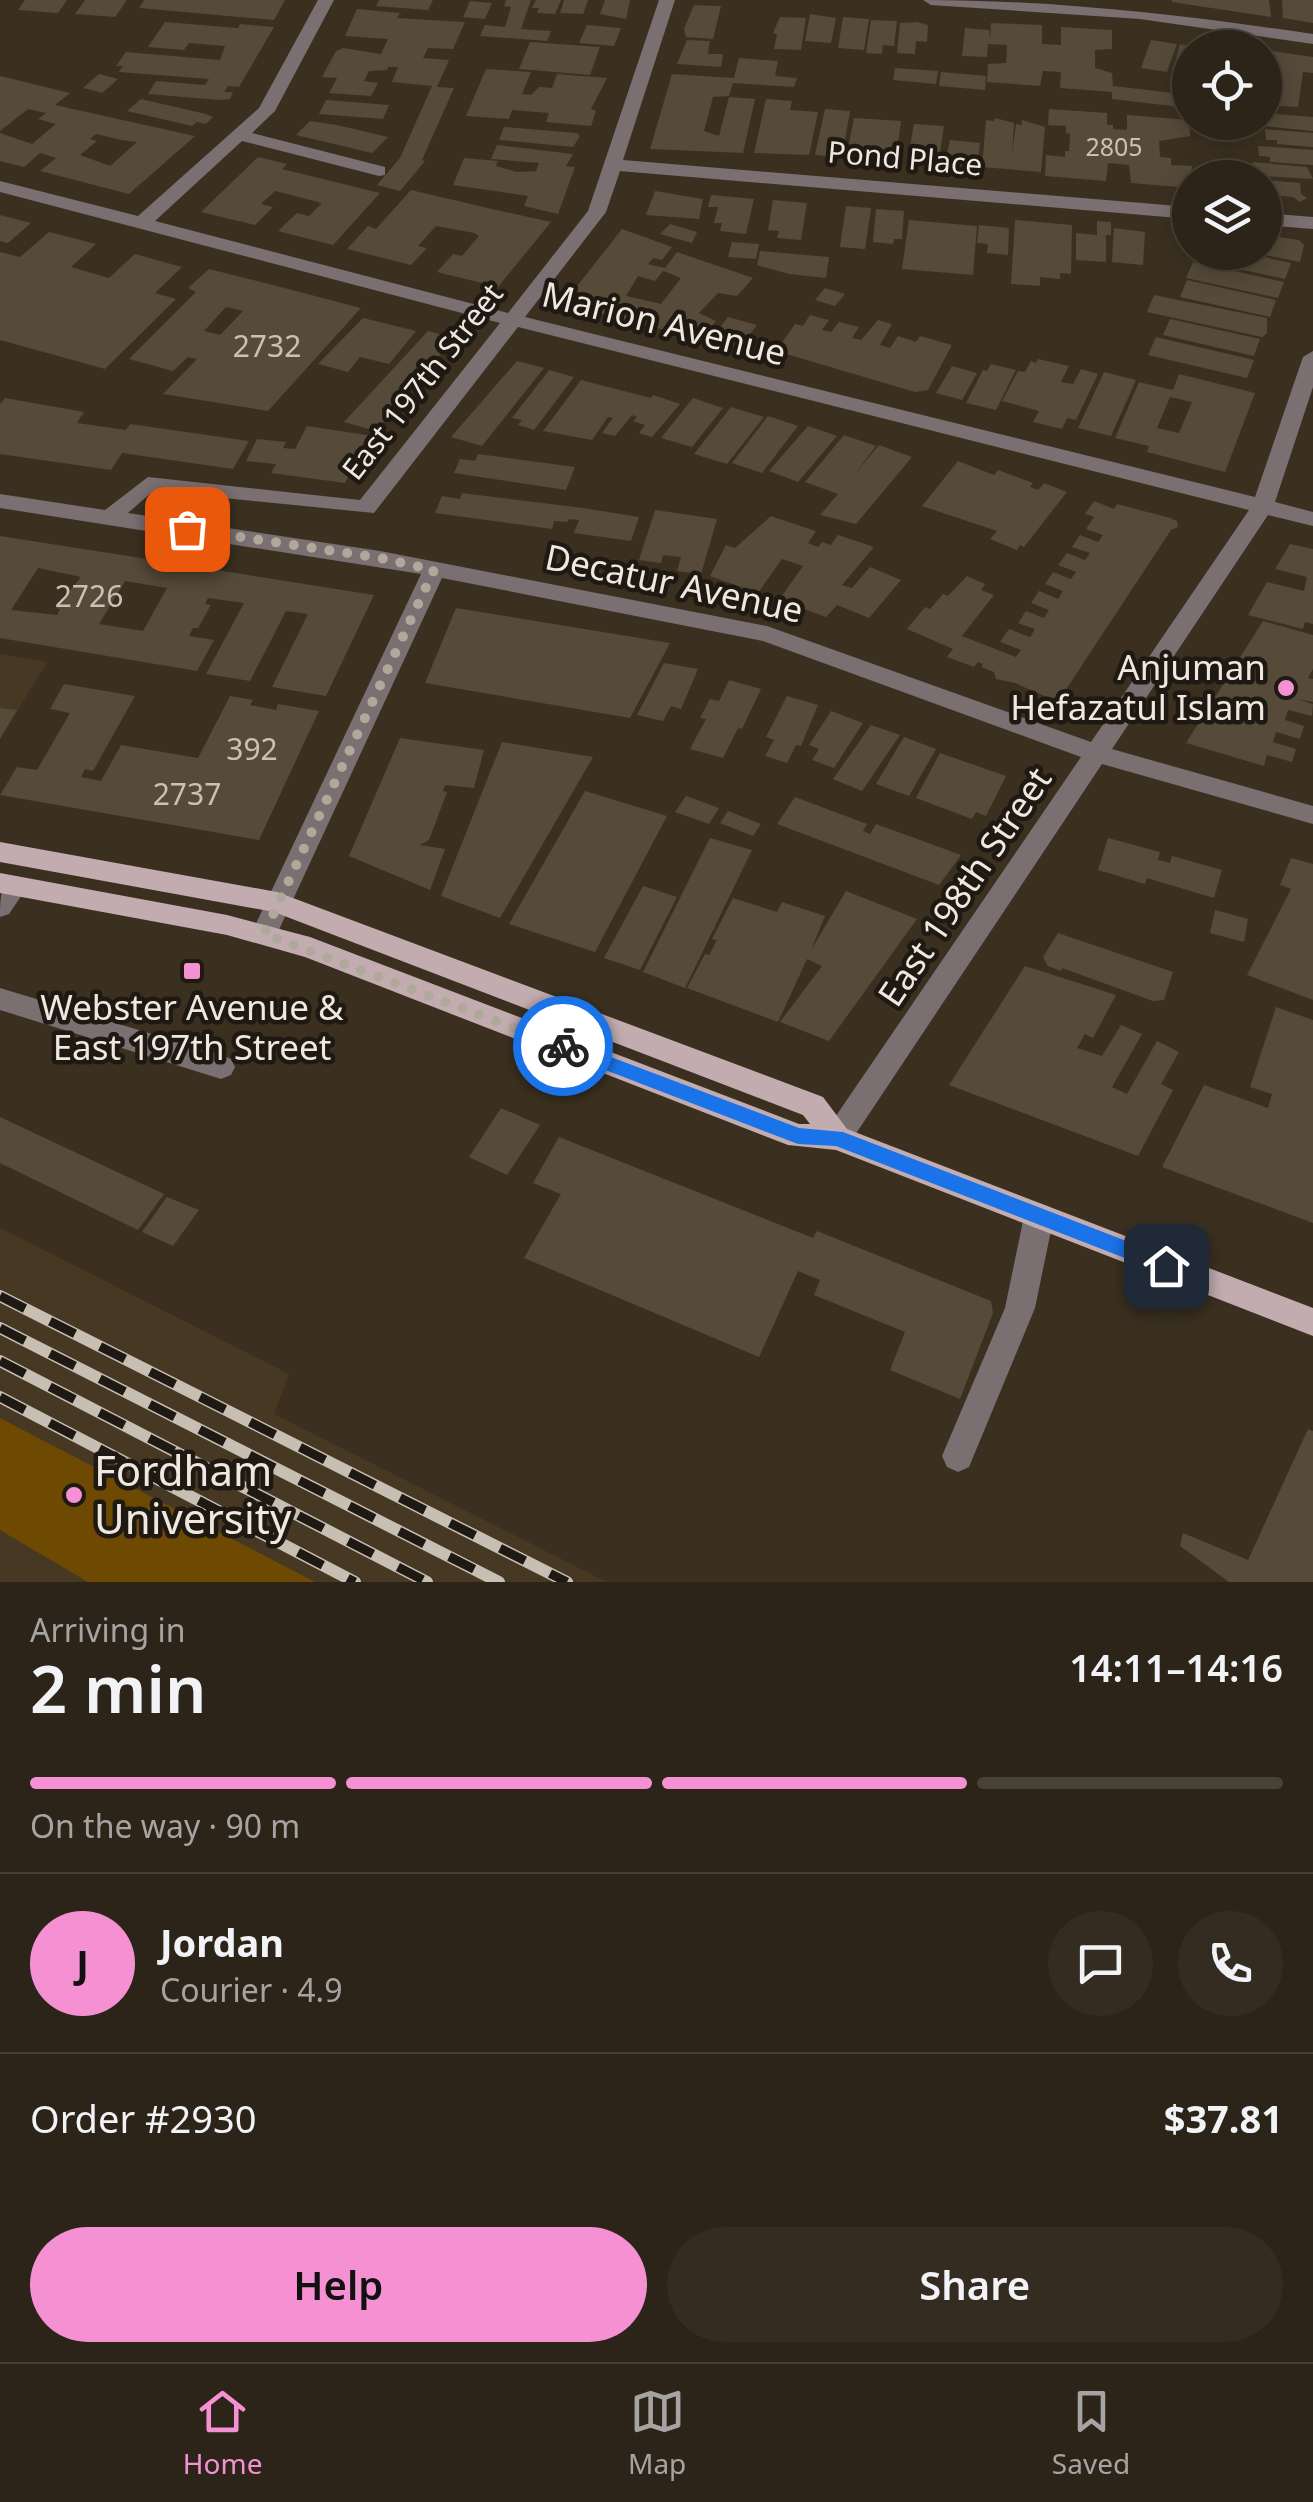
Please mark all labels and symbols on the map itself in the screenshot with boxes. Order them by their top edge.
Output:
house number: 2805 [1085,129,1143,163]
street label: Pond Place [826,130,984,185]
street label: Marion Avenue [538,270,791,376]
street label: East 197th Street [332,274,512,488]
house number: 2732 [233,325,301,366]
pin [145,487,230,572]
street label: Decatur Avenue [541,532,808,633]
house number: 2726 [55,575,123,616]
place label: Anjuman Hefazatul Islam [1010,643,1266,730]
marker: Anjuman Hefazatul Islam [1275,677,1297,699]
house number: 392 [226,728,278,769]
street label: East 198th Street [866,757,1061,1015]
house number: 2737 [153,773,221,814]
marker: Webster Avenue & East 197th Street [181,960,203,982]
place label: Webster Avenue & East 197th Street [40,983,344,1070]
courier [513,996,613,1096]
pin [1124,1224,1209,1309]
place label: Fordham University [94,1441,292,1546]
marker: Fordham University [63,1484,85,1506]

